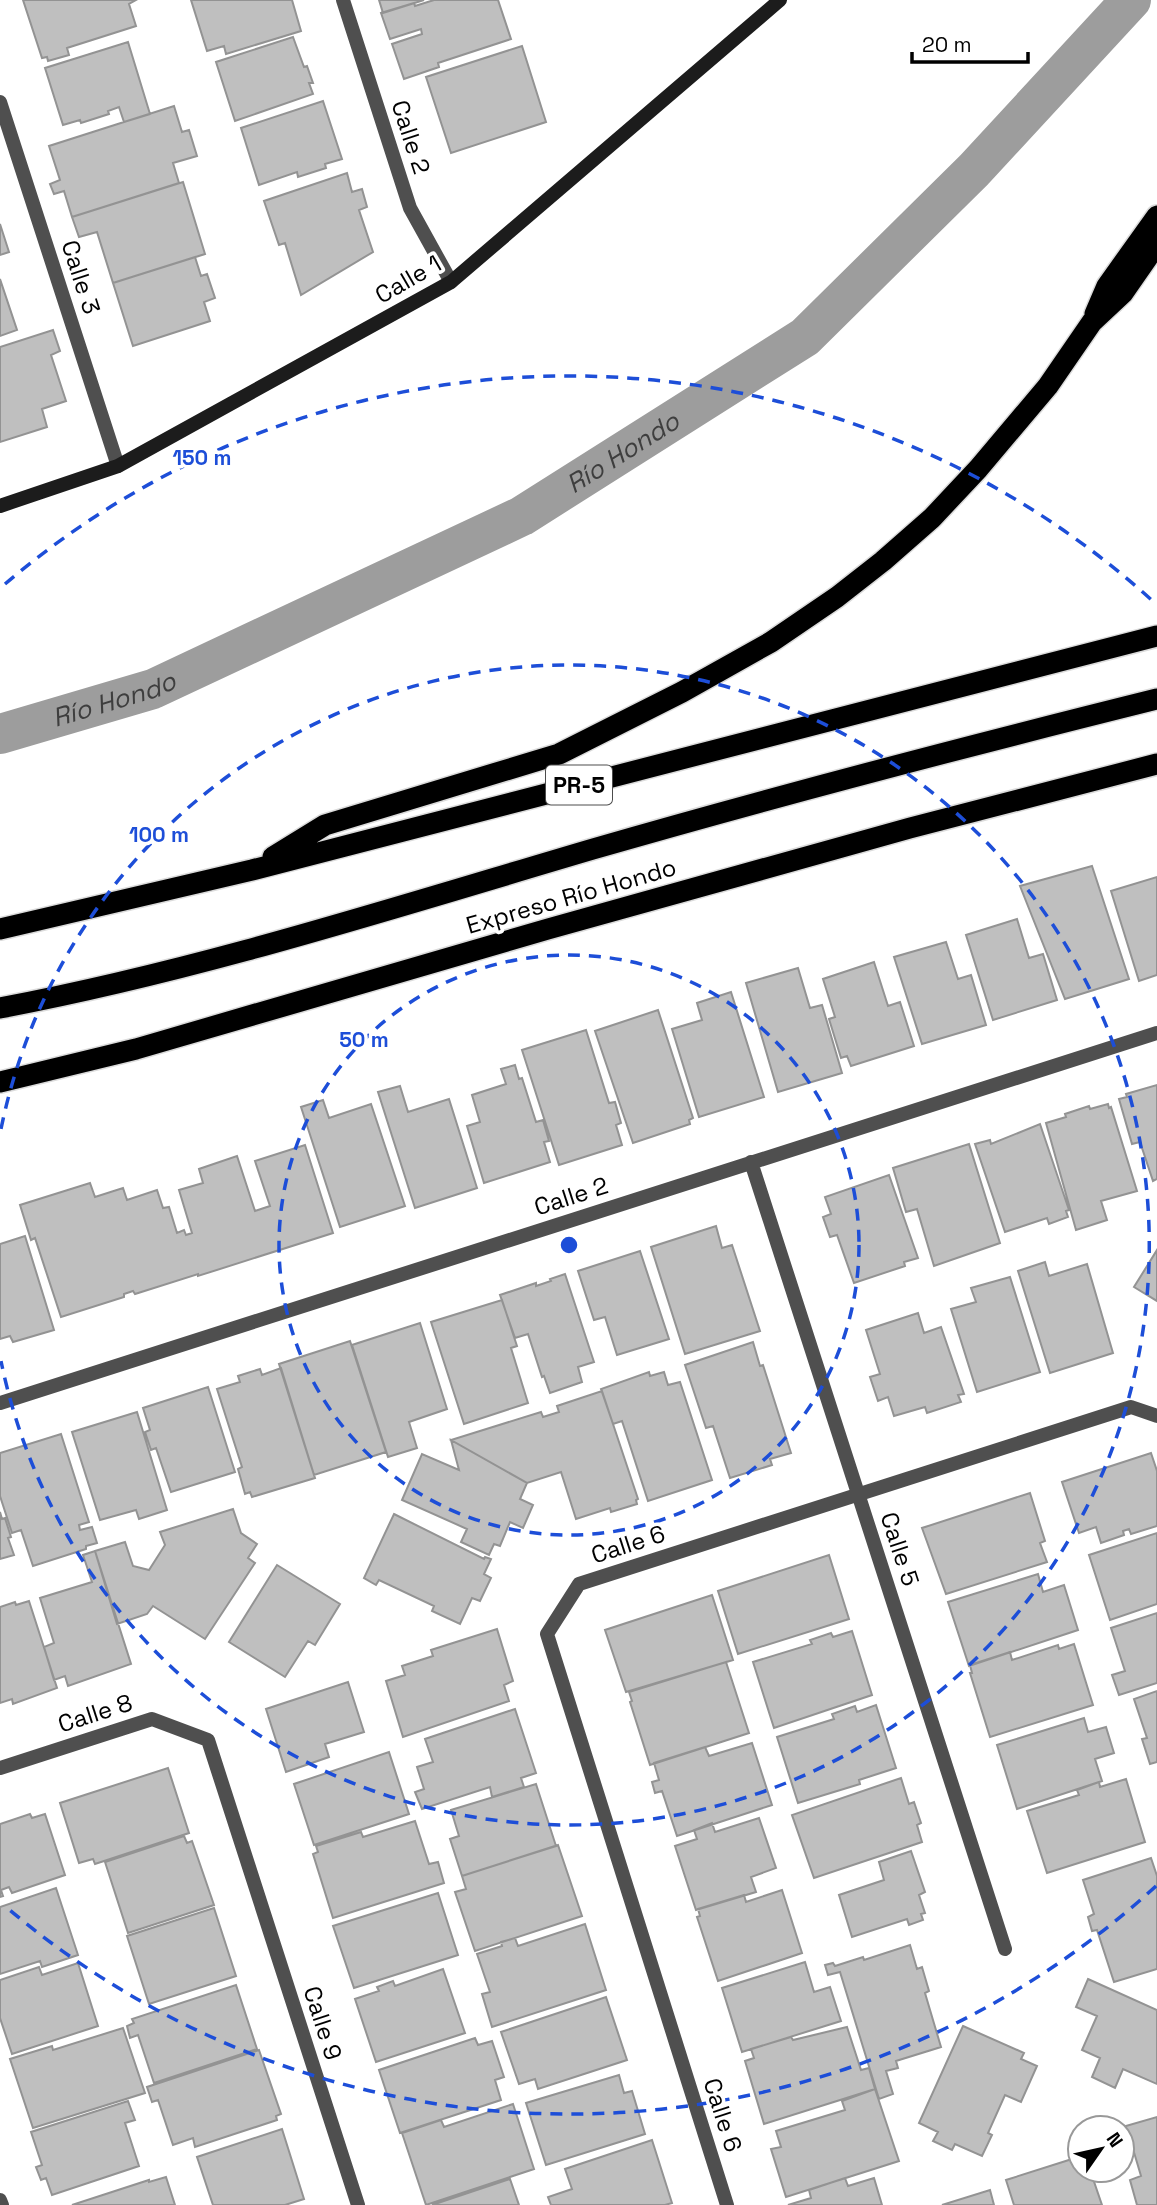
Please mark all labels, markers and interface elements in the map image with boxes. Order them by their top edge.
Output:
scale bar [912,21,1028,65]
text: 20 m [922,31,972,58]
street label: Calle 2 [385,96,437,178]
street label: Calle 3 [55,236,107,318]
street label: Calle 1 [369,248,447,310]
water label: Río Hondo [560,403,686,501]
text: 150 m [173,444,231,471]
water label: Río Hondo [48,663,182,735]
road number: PR-5 [546,765,612,804]
text: 100 m [129,821,189,848]
street label: Expreso Río Hondo [462,851,680,941]
text: 50 m [339,1026,389,1053]
street label: Calle 2 [530,1170,612,1222]
centre of rings [557,1233,581,1257]
street label: Calle 5 [874,1508,926,1590]
street label: Calle 6 [587,1518,669,1570]
street label: Calle 8 [54,1686,136,1740]
street label: Calle 9 [297,1982,349,2064]
street label: Calle 6 [697,2074,749,2156]
north arrow [1066,2114,1136,2184]
text: N [1101,2128,1129,2152]

